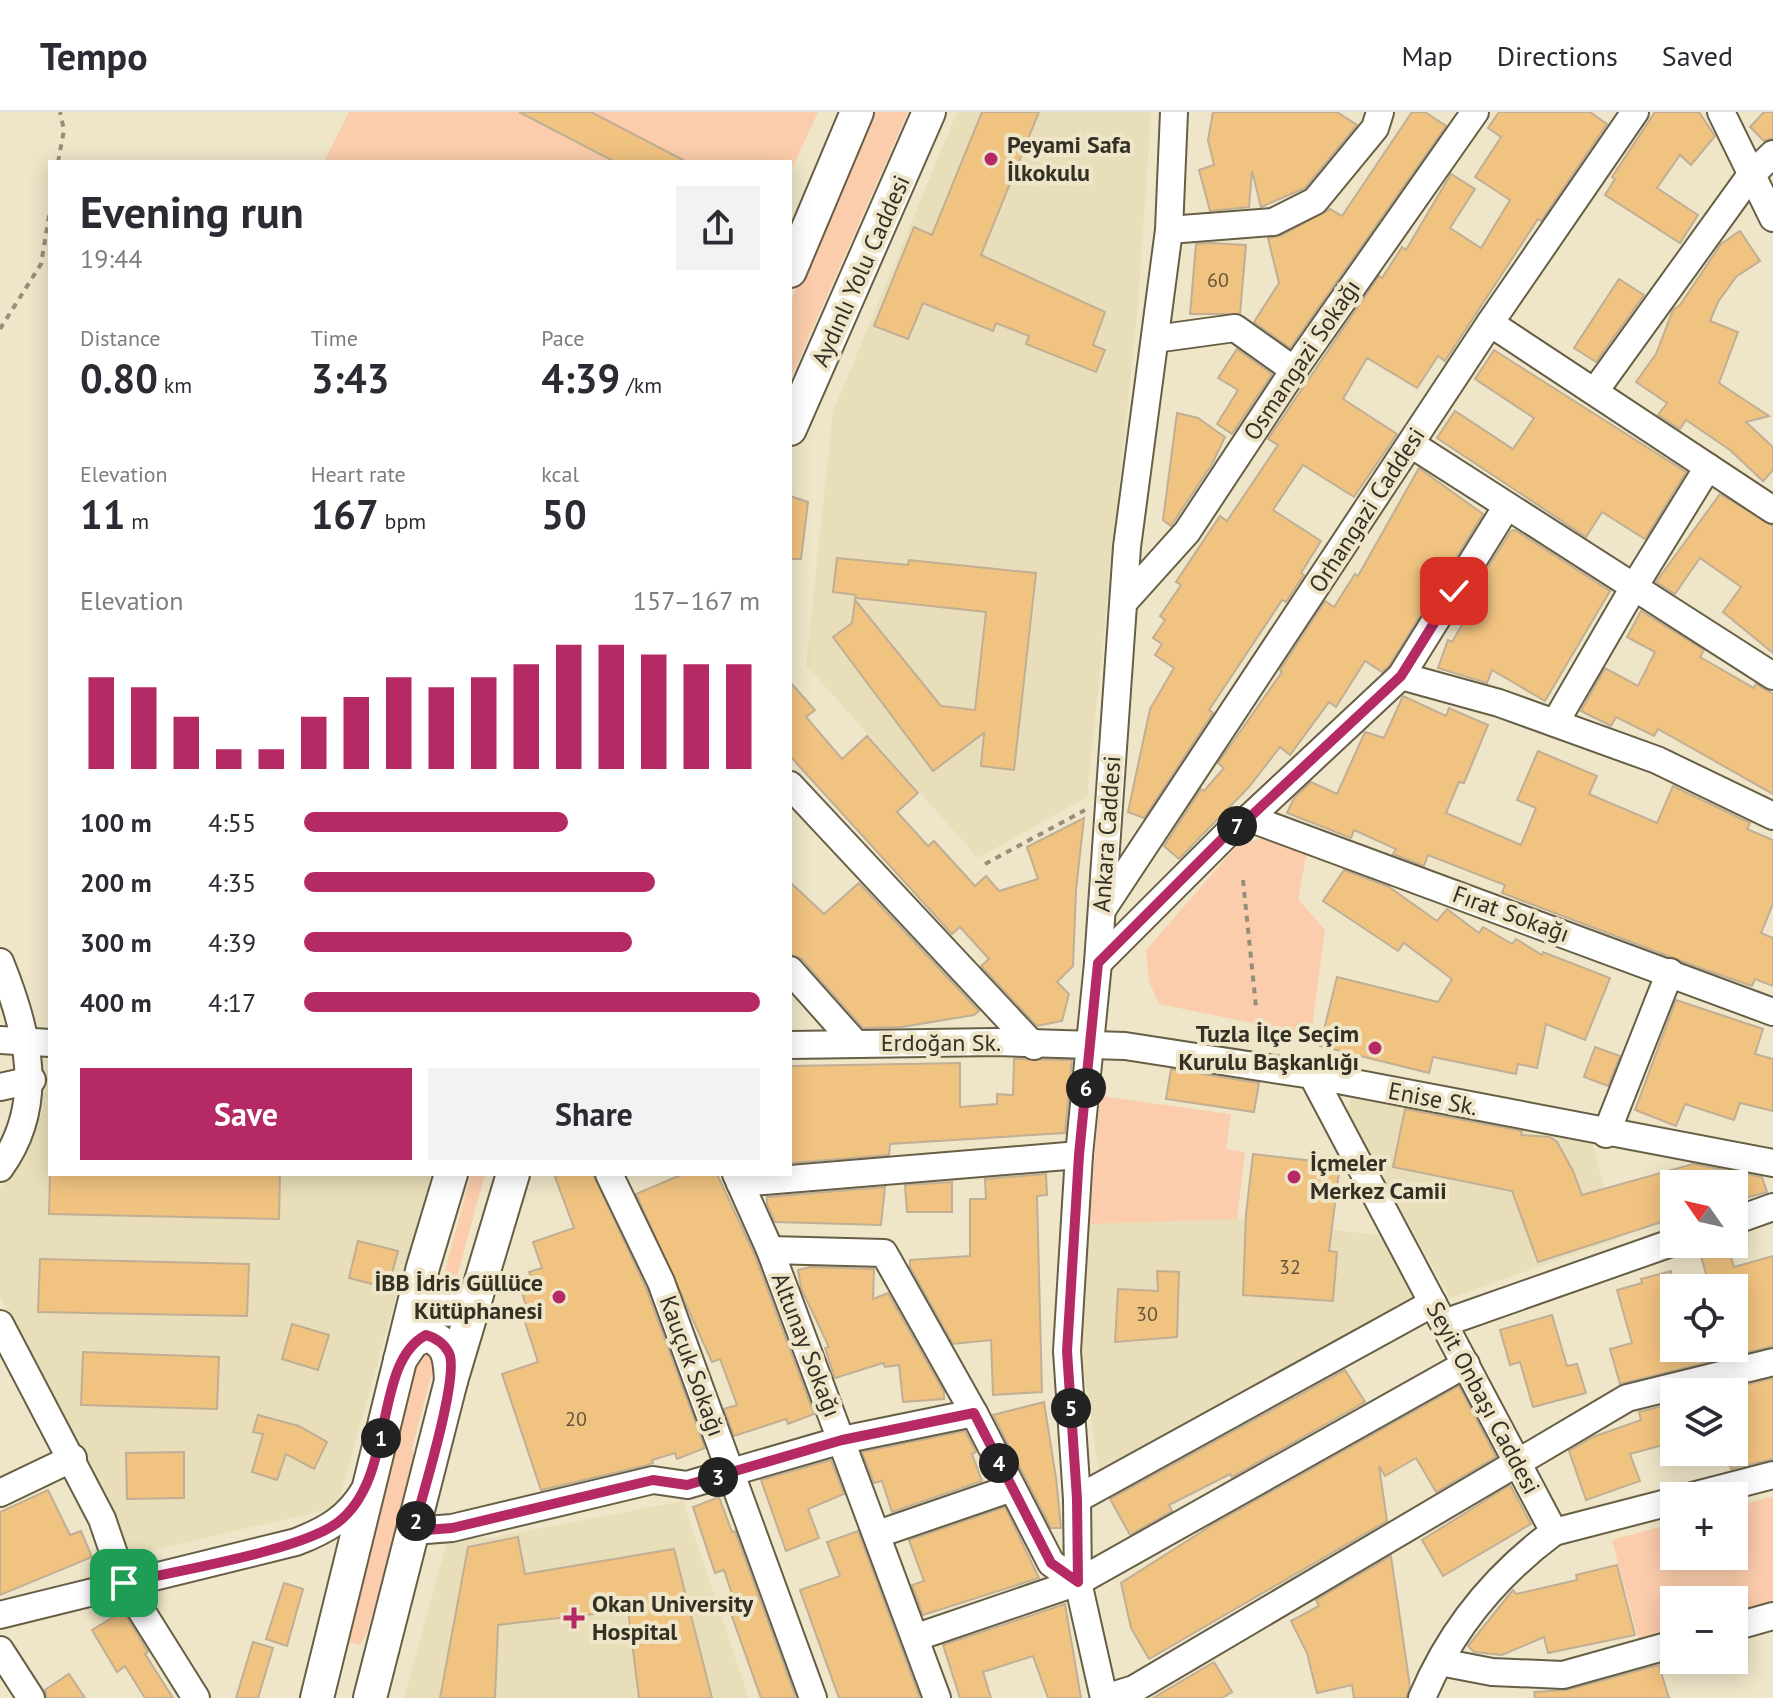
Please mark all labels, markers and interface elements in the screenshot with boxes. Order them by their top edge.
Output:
text: Tempo [40,31,148,80]
text: Map [1402,37,1453,74]
text: Directions [1497,37,1618,74]
text: Saved [1662,37,1733,74]
place label: Peyami Safa İlkokulu [1007,129,1131,188]
marker: Peyami Safa İlkokulu [982,150,1000,168]
street label: Aydınlı Yolu Caddesi [804,170,917,371]
text: Evening run [80,183,304,240]
button: share [676,186,760,270]
text: 19:44 [80,242,142,275]
house number: 60 [1207,267,1229,293]
street label: Osmangazi Sokağı [1236,273,1367,446]
text: Distance [80,324,161,352]
text: Time [311,324,358,352]
text: Pace [541,324,584,352]
text: 0.80 [80,352,158,404]
text: 3:43 [311,352,389,404]
text: 4:39 [541,352,620,404]
text: km [158,371,192,399]
text: /km [620,371,662,399]
street label: Orhangazi Caddesi [1302,421,1432,598]
text: Elevation [80,460,168,488]
text: Heart rate [311,460,406,488]
text: kcal [541,460,579,488]
text: 11 [80,488,125,540]
text: 167 [311,488,379,540]
text: 50 [541,488,587,540]
text: m [125,507,149,535]
text: bpm [379,507,426,535]
pin [1420,557,1488,625]
icon: check [1432,569,1476,613]
text: Elevation [80,584,184,617]
text: 157–167 m [633,584,760,617]
street label: Ankara Caddesi [1086,755,1127,913]
text: 100 m [80,806,152,839]
text: 4:55 [208,806,256,839]
pin: 7 [1217,806,1257,846]
text: 7 [1231,812,1243,840]
text: 200 m [80,866,152,899]
text: 4:35 [208,866,256,899]
street label: Fırat Sokağı [1449,878,1574,949]
text: 300 m [80,926,152,959]
text: 4:39 [208,926,256,959]
text: 400 m [80,986,152,1019]
text: 4:17 [208,986,256,1019]
place label: Tuzla İlçe Seçim Kurulu Başkanlığı [1178,1018,1359,1077]
street label: Erdoğan Sk. [881,1027,1001,1058]
marker: Tuzla İlçe Seçim Kurulu Başkanlığı [1366,1039,1384,1057]
button: Save [80,1068,412,1160]
button: Share [428,1068,760,1160]
pin: 6 [1066,1068,1106,1108]
text: 6 [1080,1074,1092,1102]
street label: Enise Sk. [1386,1075,1480,1122]
place label: İçmeler Merkez Camii [1310,1147,1447,1206]
marker: İçmeler Merkez Camii [1285,1168,1303,1186]
north arrow [1660,1170,1748,1258]
map controls [1660,1170,1748,1674]
house number: 32 [1279,1254,1301,1280]
place label: İBB İdris Güllüce Kütüphanesi [374,1267,543,1326]
street label: Altunay Sokağı [765,1268,848,1421]
button: locate [1660,1274,1748,1362]
marker: İBB İdris Güllüce Kütüphanesi [550,1288,568,1306]
street label: Kauçuk Sokağı [653,1291,732,1441]
street label: Seyit Onbaşı Caddesi [1420,1296,1547,1499]
house number: 30 [1136,1301,1158,1327]
button: layers [1660,1378,1748,1466]
pin: 5 [1051,1388,1091,1428]
text: 5 [1065,1394,1077,1422]
house number: 20 [565,1406,587,1432]
pin: 1 [361,1418,401,1458]
text: 1 [375,1424,387,1452]
pin: 4 [979,1443,1019,1483]
text: 4 [993,1449,1005,1477]
pin: 3 [698,1457,738,1497]
text: 3 [712,1463,724,1491]
button: + [1660,1482,1748,1570]
pin: 2 [396,1501,436,1541]
text: 2 [410,1507,422,1535]
pin [90,1549,158,1617]
icon: arrive [102,1561,146,1605]
button: − [1660,1586,1748,1674]
place label: Okan University Hospital [592,1588,754,1647]
marker: Okan University Hospital [563,1607,585,1629]

